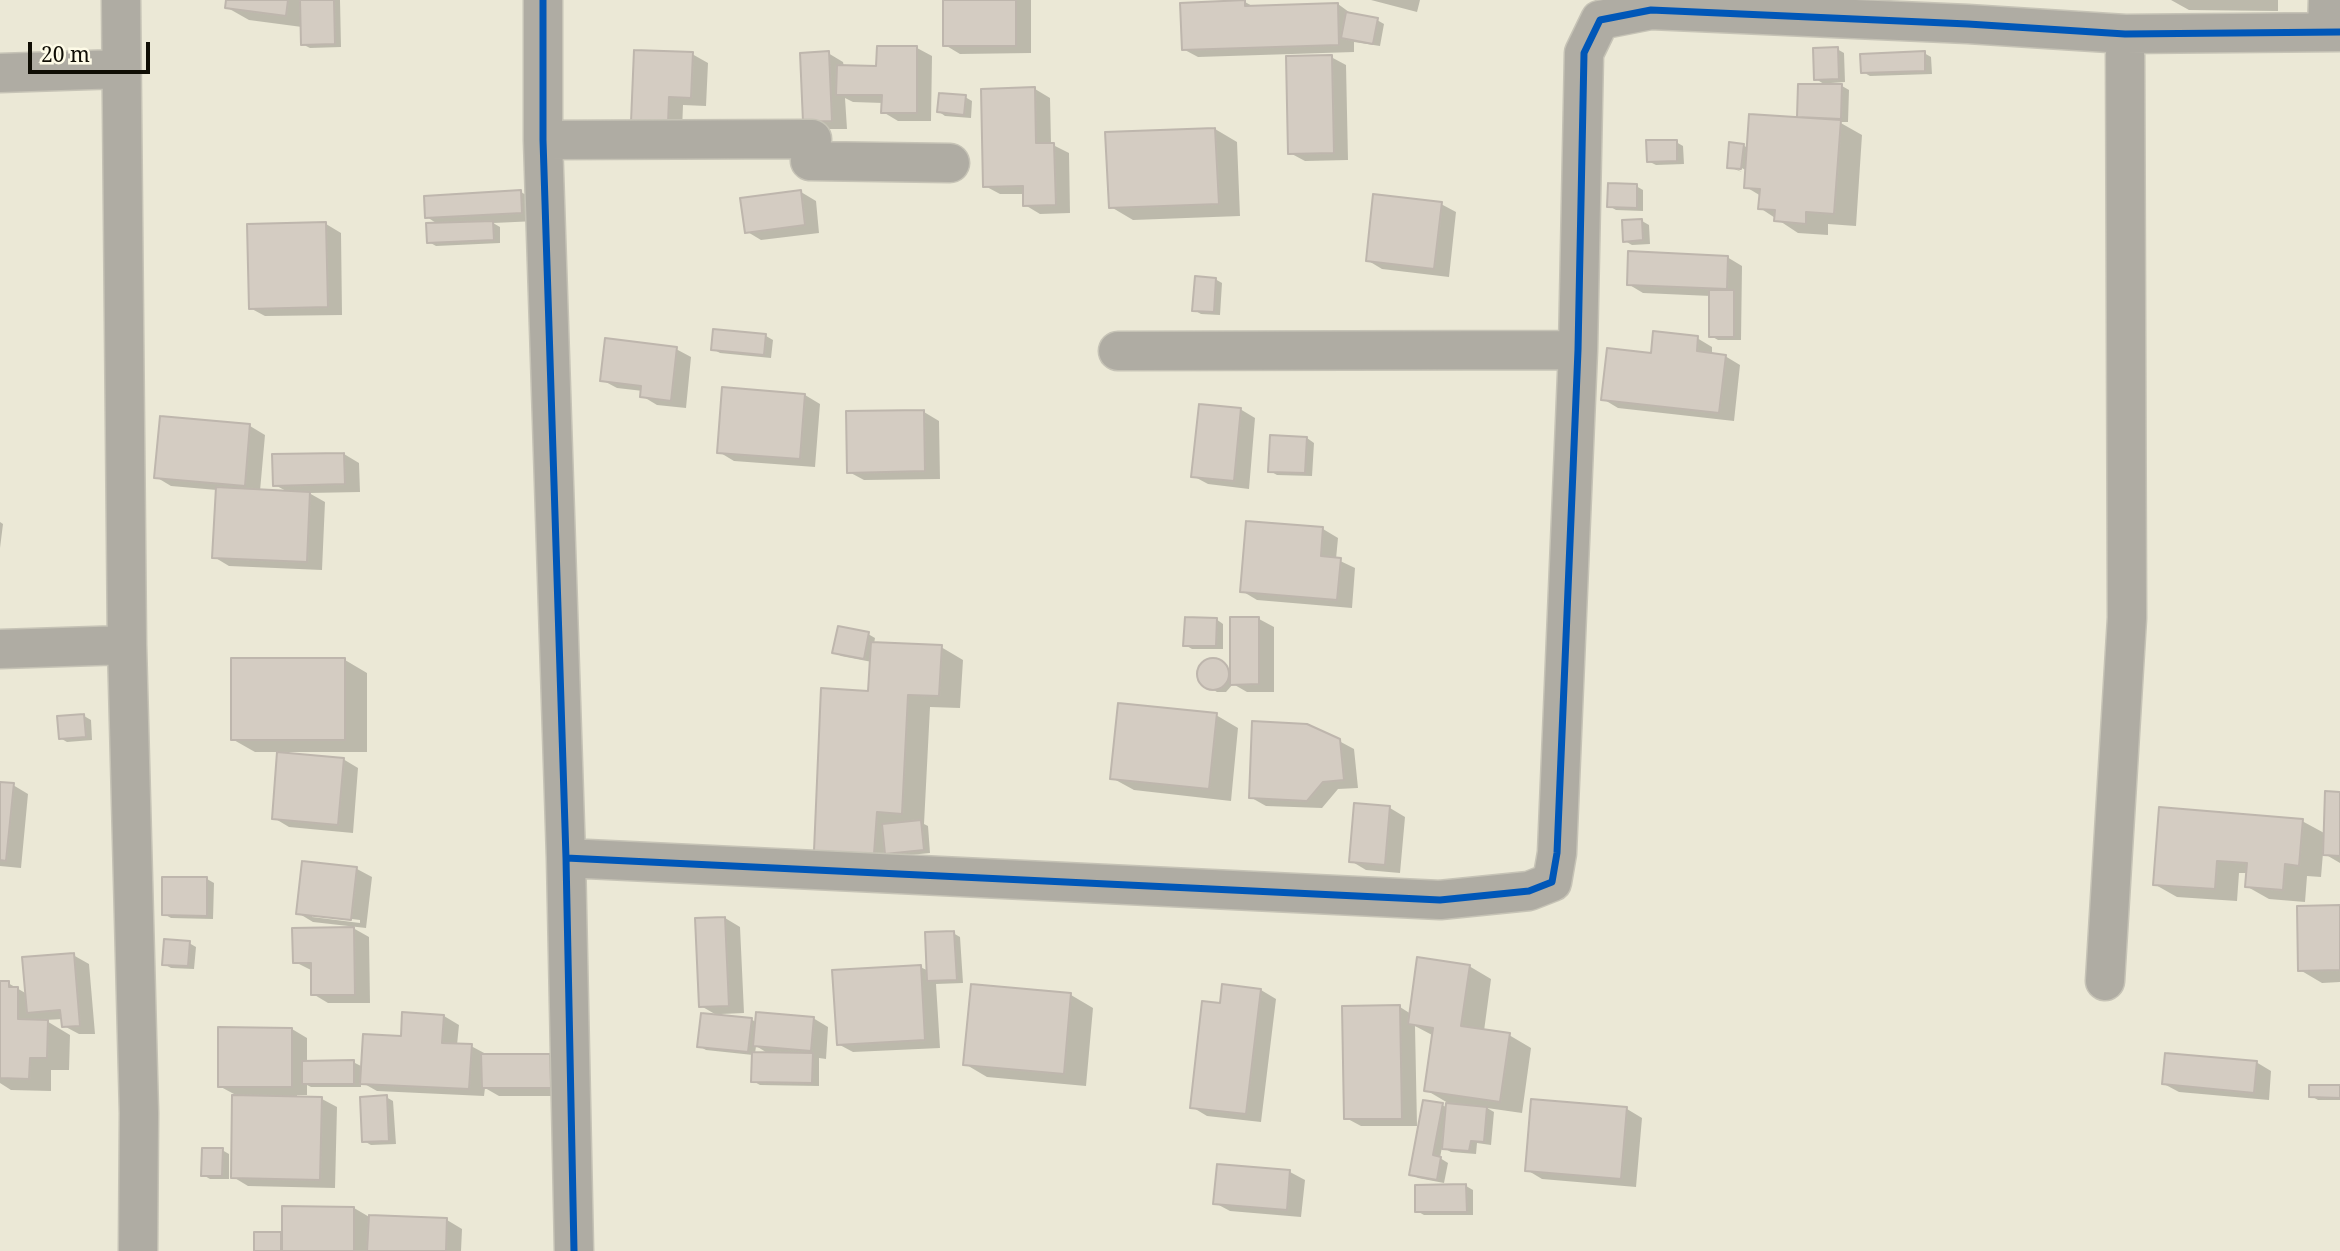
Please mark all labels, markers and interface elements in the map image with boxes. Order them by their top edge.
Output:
scale bar [32,28,154,72]
text: 20 m [41,40,90,68]

